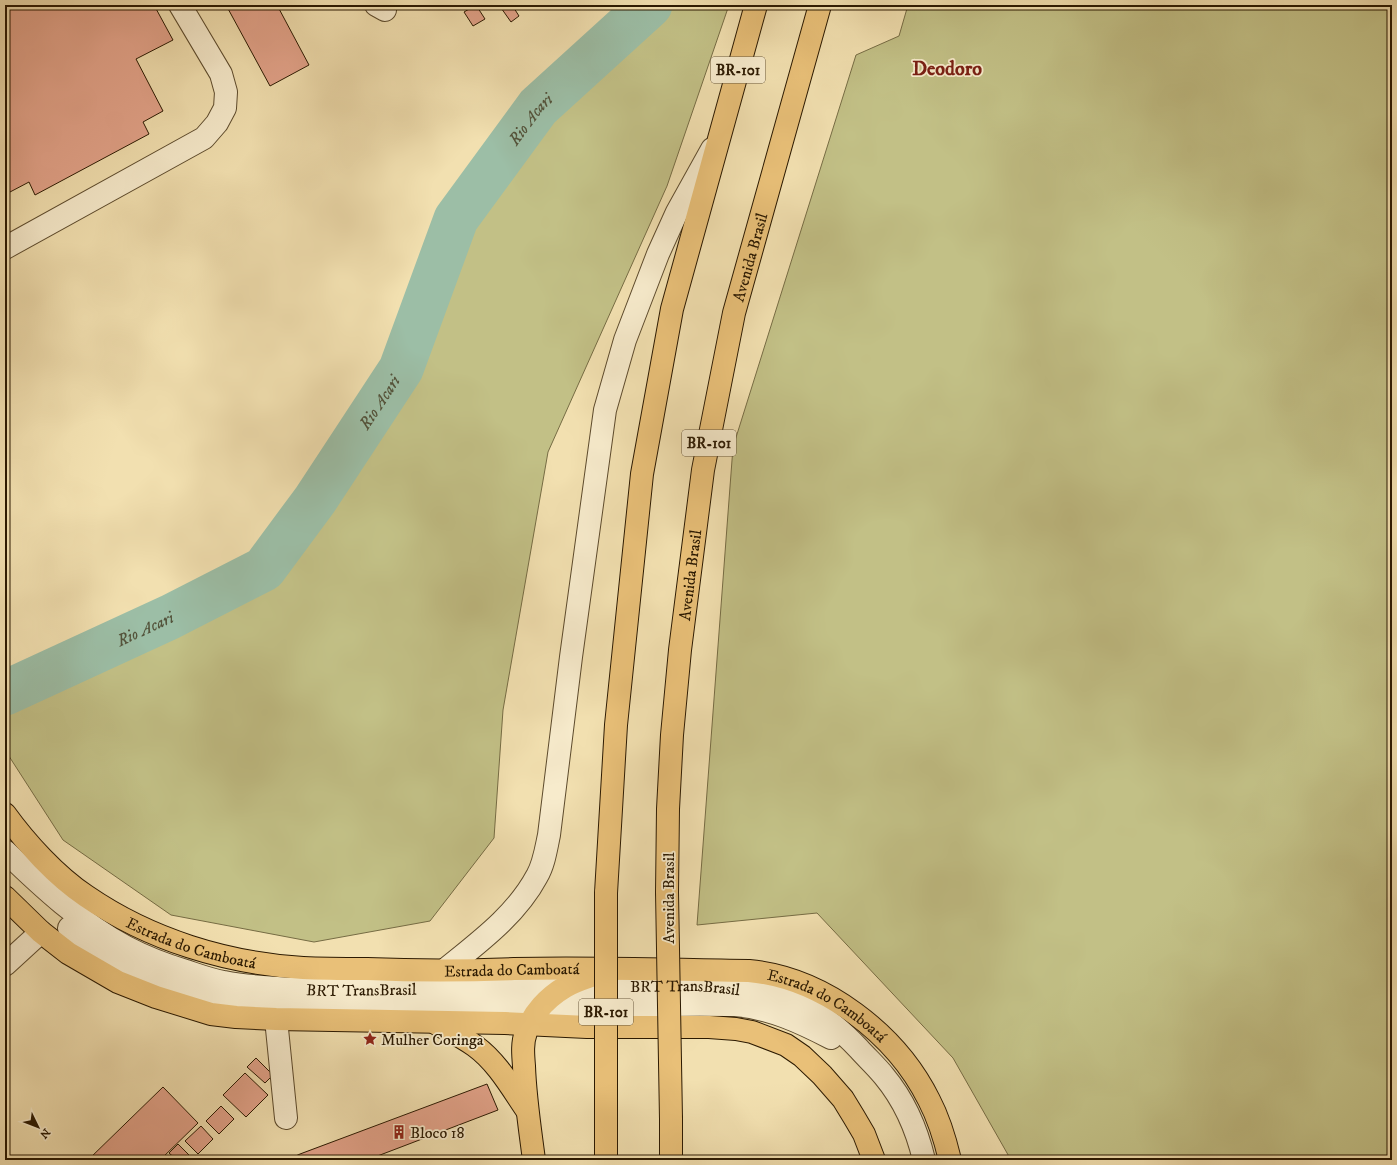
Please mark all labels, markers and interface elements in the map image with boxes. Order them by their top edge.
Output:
road number: BR-101 [711,57,765,83]
district label: Deodoro [912,57,982,82]
water label: Rio Acari [503,88,559,151]
street label: Avenida Brasil [729,211,773,304]
water label: Rio Acari [354,370,407,435]
road number: BR-101 [682,430,736,456]
street label: Avenida Brasil [675,528,706,622]
water label: Rio Acari [112,606,179,653]
street label: Avenida Brasil [659,852,679,944]
street label: Estrada do Camboatá [123,913,258,974]
street label: Estrada do Camboatá [444,959,580,982]
street label: Estrada do Camboatá [765,965,891,1047]
street label: BRT TransBrasil [630,976,741,1000]
street label: BRT TransBrasil [306,980,417,1001]
road number: BR-101 [579,999,633,1025]
place label: Mulher Coringa [381,1030,484,1050]
place icon: Mulher Coringa [362,1031,378,1047]
north arrow [18,1107,58,1147]
place label: Bloco 18 [410,1123,465,1143]
building icon: Bloco 18 [391,1124,407,1140]
text: N [36,1125,53,1141]

